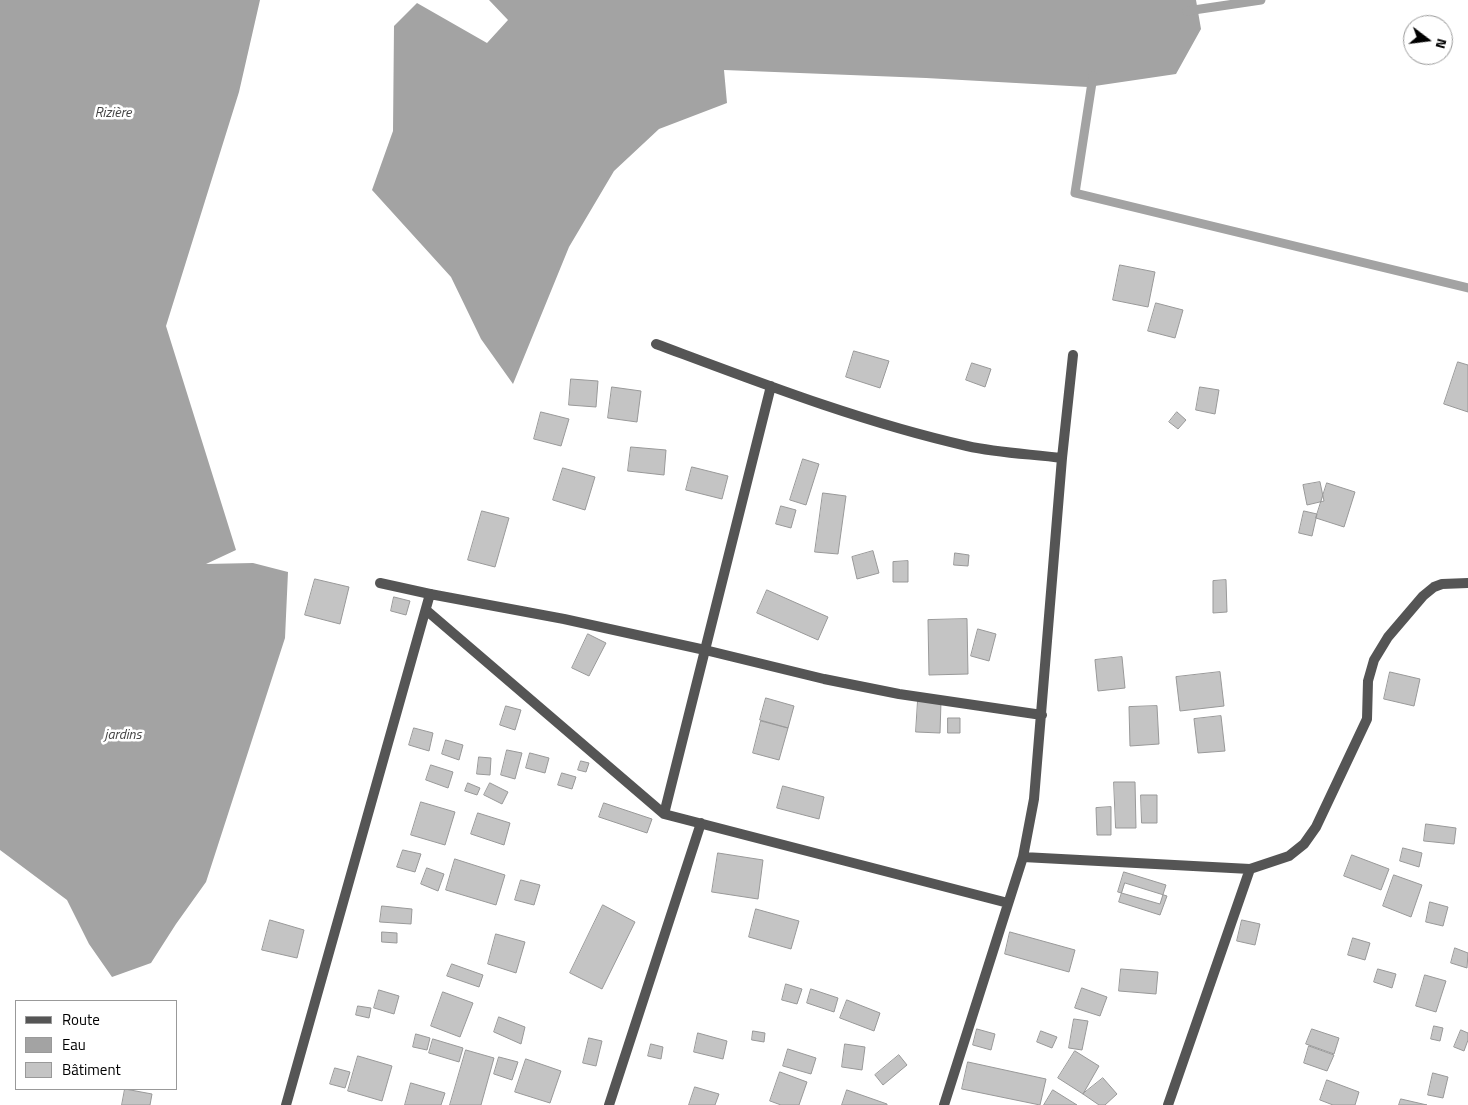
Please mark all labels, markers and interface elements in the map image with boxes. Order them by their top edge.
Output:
north arrow [1403,15,1453,65]
text: N [1431,36,1453,51]
water label: Rizière [95,106,131,122]
water label: jardins [105,728,141,744]
legend [15,1000,178,1090]
text: Route [62,1008,100,1031]
text: Eau [62,1033,86,1056]
text: Bâtiment [62,1058,121,1081]

